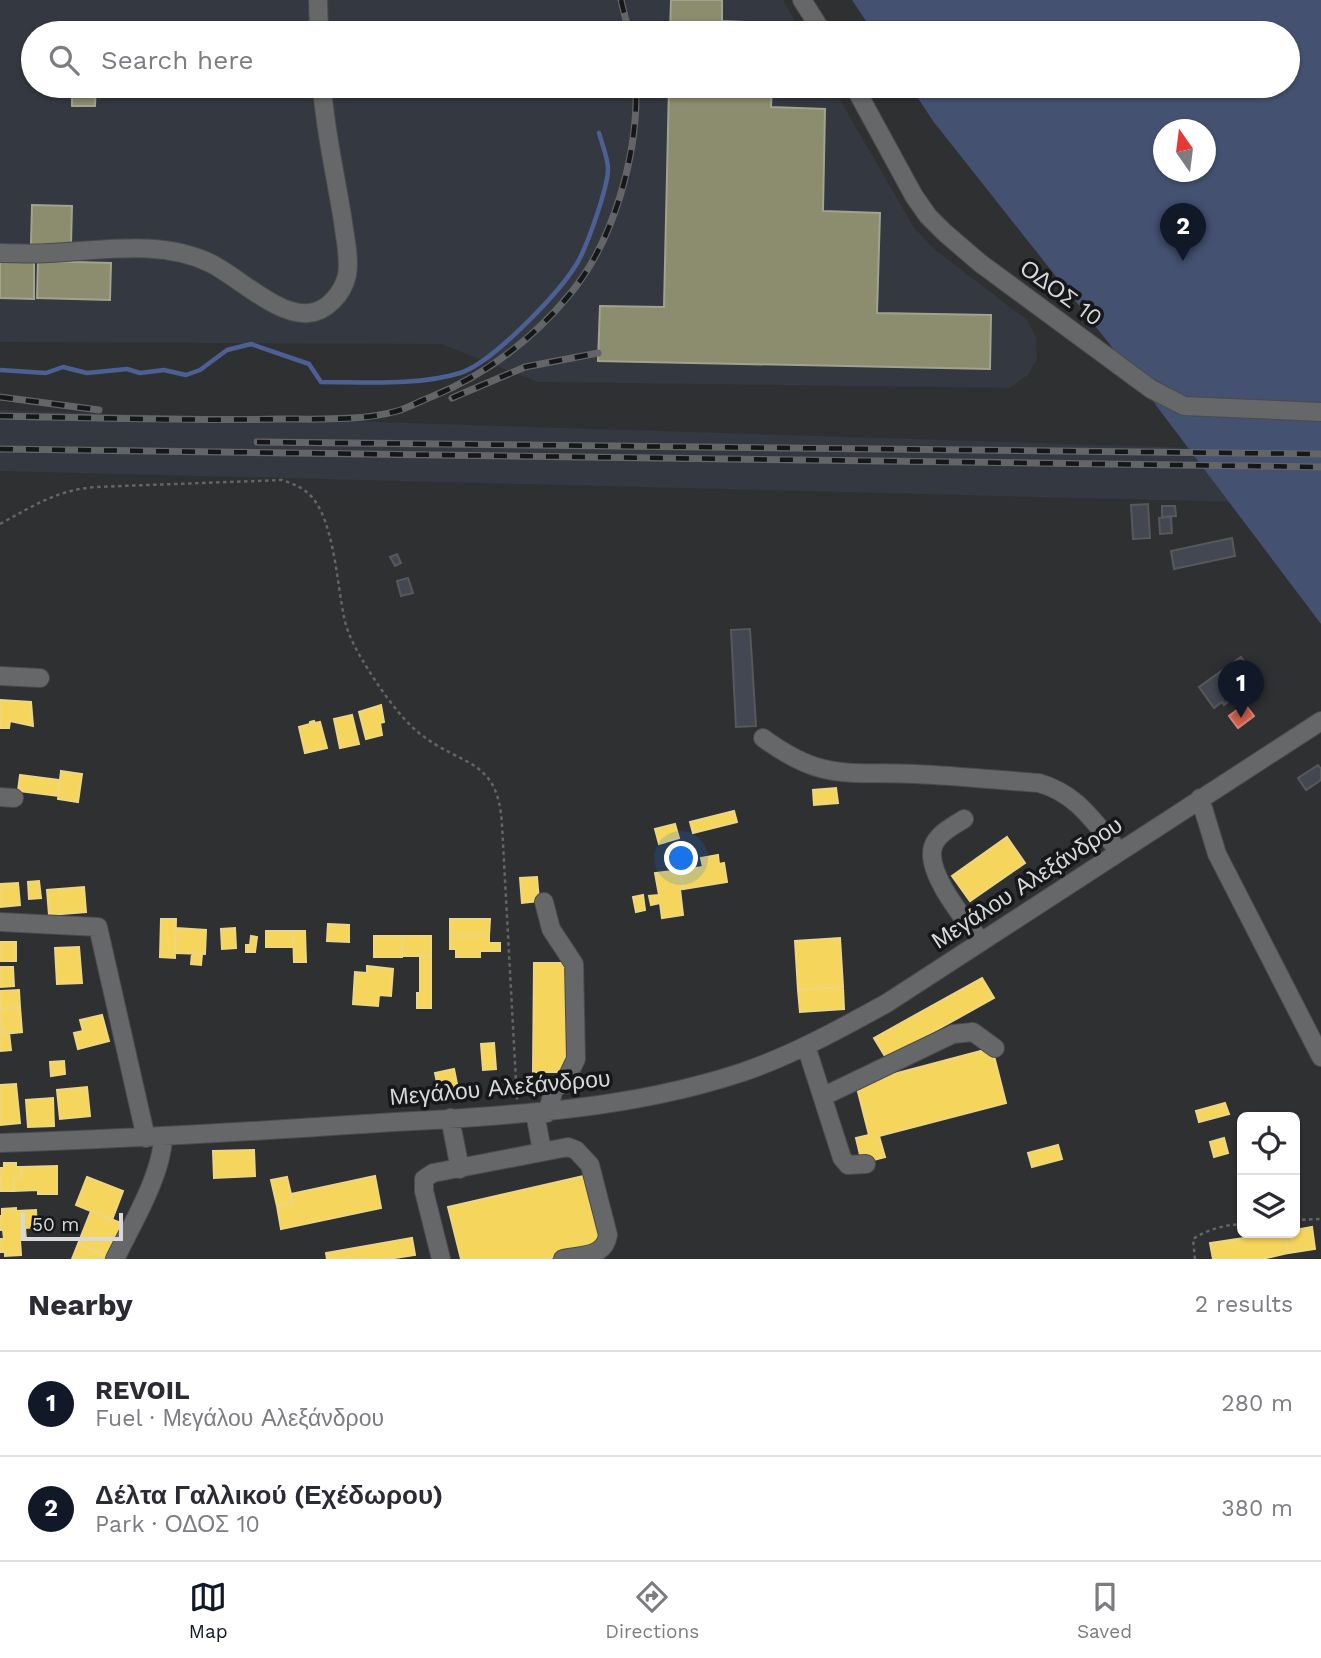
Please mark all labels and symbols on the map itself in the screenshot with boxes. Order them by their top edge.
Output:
north arrow [1153,119,1216,182]
pin: 2 [1160,203,1206,261]
street label: ΟΔΟΣ 10 [1015,254,1107,332]
pin: 1 [1218,660,1264,718]
street label: Μεγάλου Αλεξάνδρου [927,811,1127,955]
your location [664,841,698,875]
street label: Μεγάλου Αλεξάνδρου [389,1065,611,1111]
scale bar [21,1210,122,1242]

